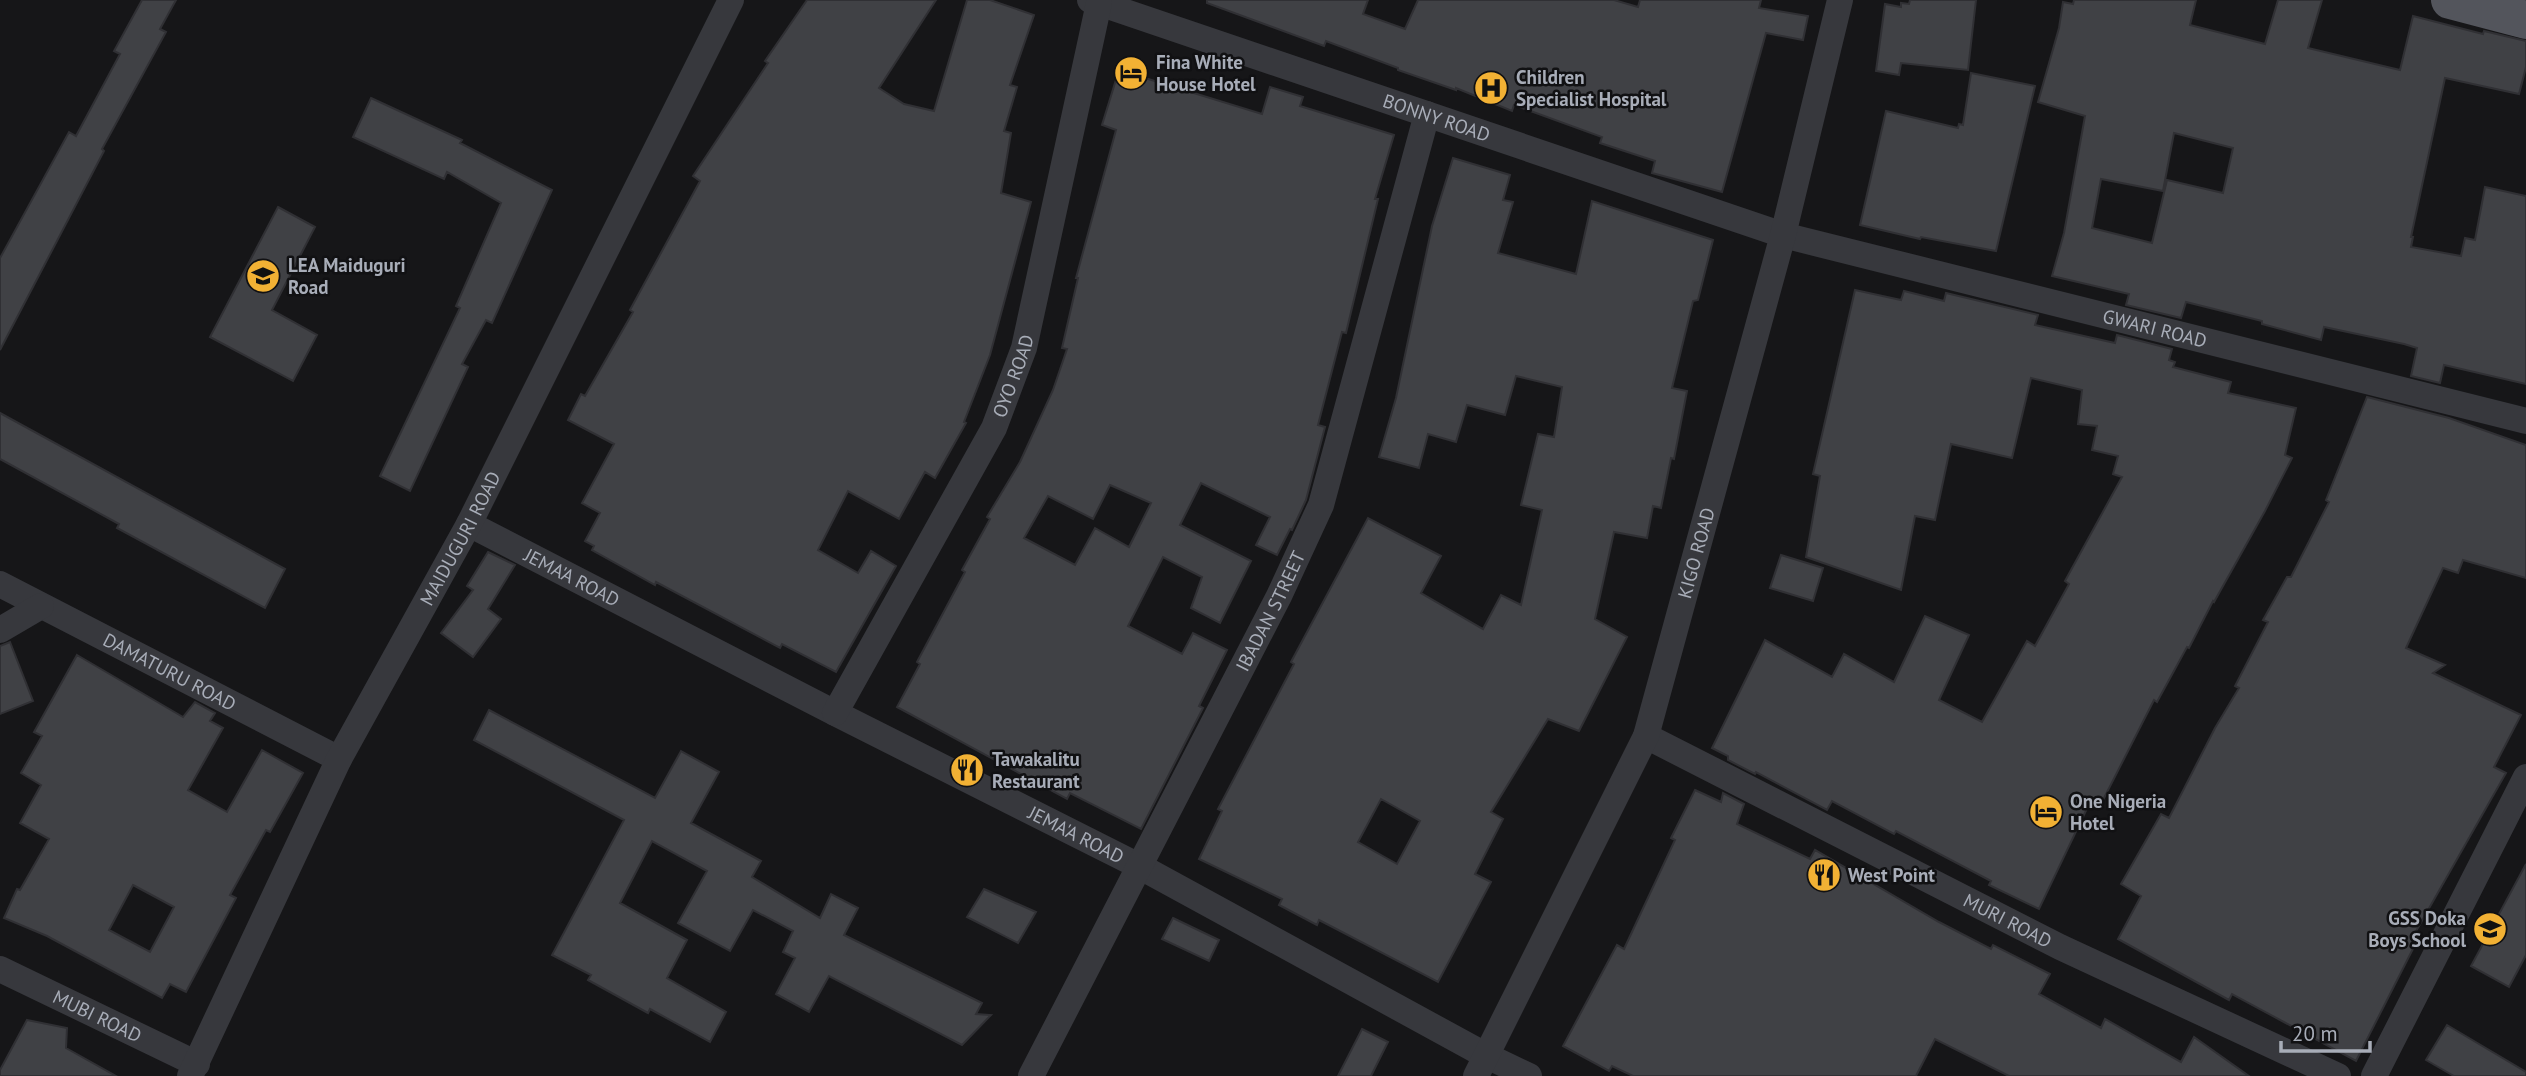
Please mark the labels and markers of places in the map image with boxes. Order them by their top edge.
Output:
place label: Fina White House Hotel [1156,50,1256,96]
hotel icon: Fina White House Hotel [1112,54,1150,92]
place label: Children Specialist Hospital [1516,65,1667,111]
hospital icon: Children Specialist Hospital [1472,69,1510,107]
place label: LEA Maiduguri Road [288,253,406,299]
school or university icon: LEA Maiduguri Road [244,257,282,295]
place label: Tawakalitu Restaurant [992,747,1080,793]
restaurant icon: Tawakalitu Restaurant [948,751,986,789]
place label: One Nigeria Hotel [2070,789,2166,835]
hotel icon: One Nigeria Hotel [2027,793,2065,831]
restaurant icon: West Point [1805,856,1843,894]
place label: West Point [1848,863,1935,887]
place label: GSS Doka Boys School [2368,906,2466,952]
school or university icon: GSS Doka Boys School [2471,910,2509,948]

